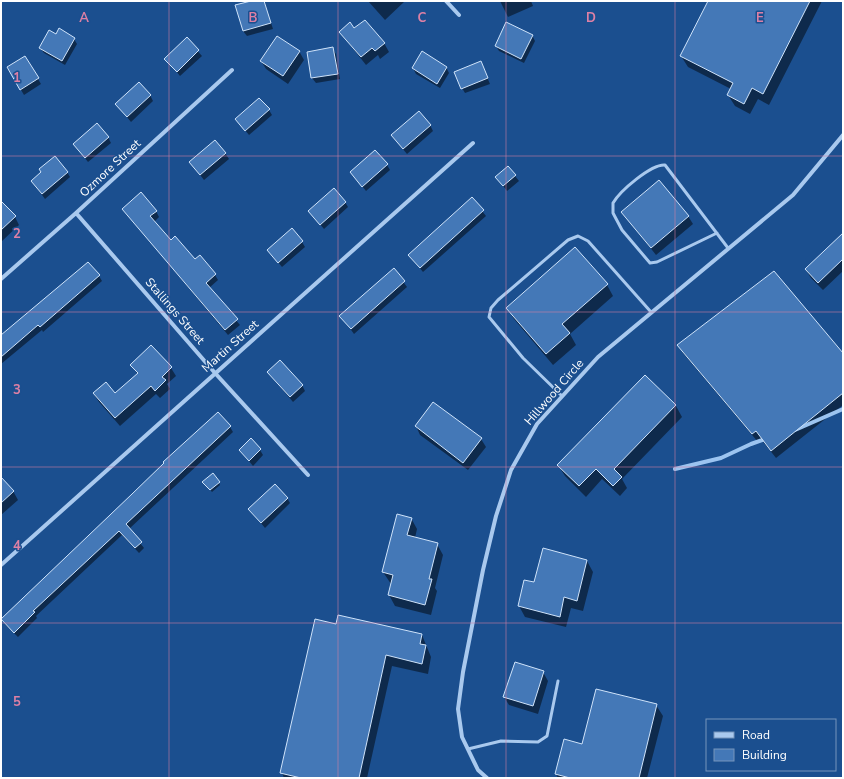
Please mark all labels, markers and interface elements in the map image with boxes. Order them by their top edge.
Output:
text: A [79,9,89,27]
text: B [249,9,258,27]
text: C [418,9,427,27]
text: D [586,9,596,27]
text: E [756,9,764,27]
text: 1 [13,69,21,87]
street label: Ozmore Street [76,135,145,200]
text: 2 [13,225,21,243]
street label: Stallings Street [142,274,209,348]
street label: Martin Street [198,316,262,376]
street label: Hillwood Circle [521,355,587,429]
text: 3 [13,381,21,399]
text: 4 [13,537,21,555]
text: 5 [13,693,21,711]
legend [706,719,836,771]
text: Road [742,727,770,743]
text: Building [742,747,787,763]

